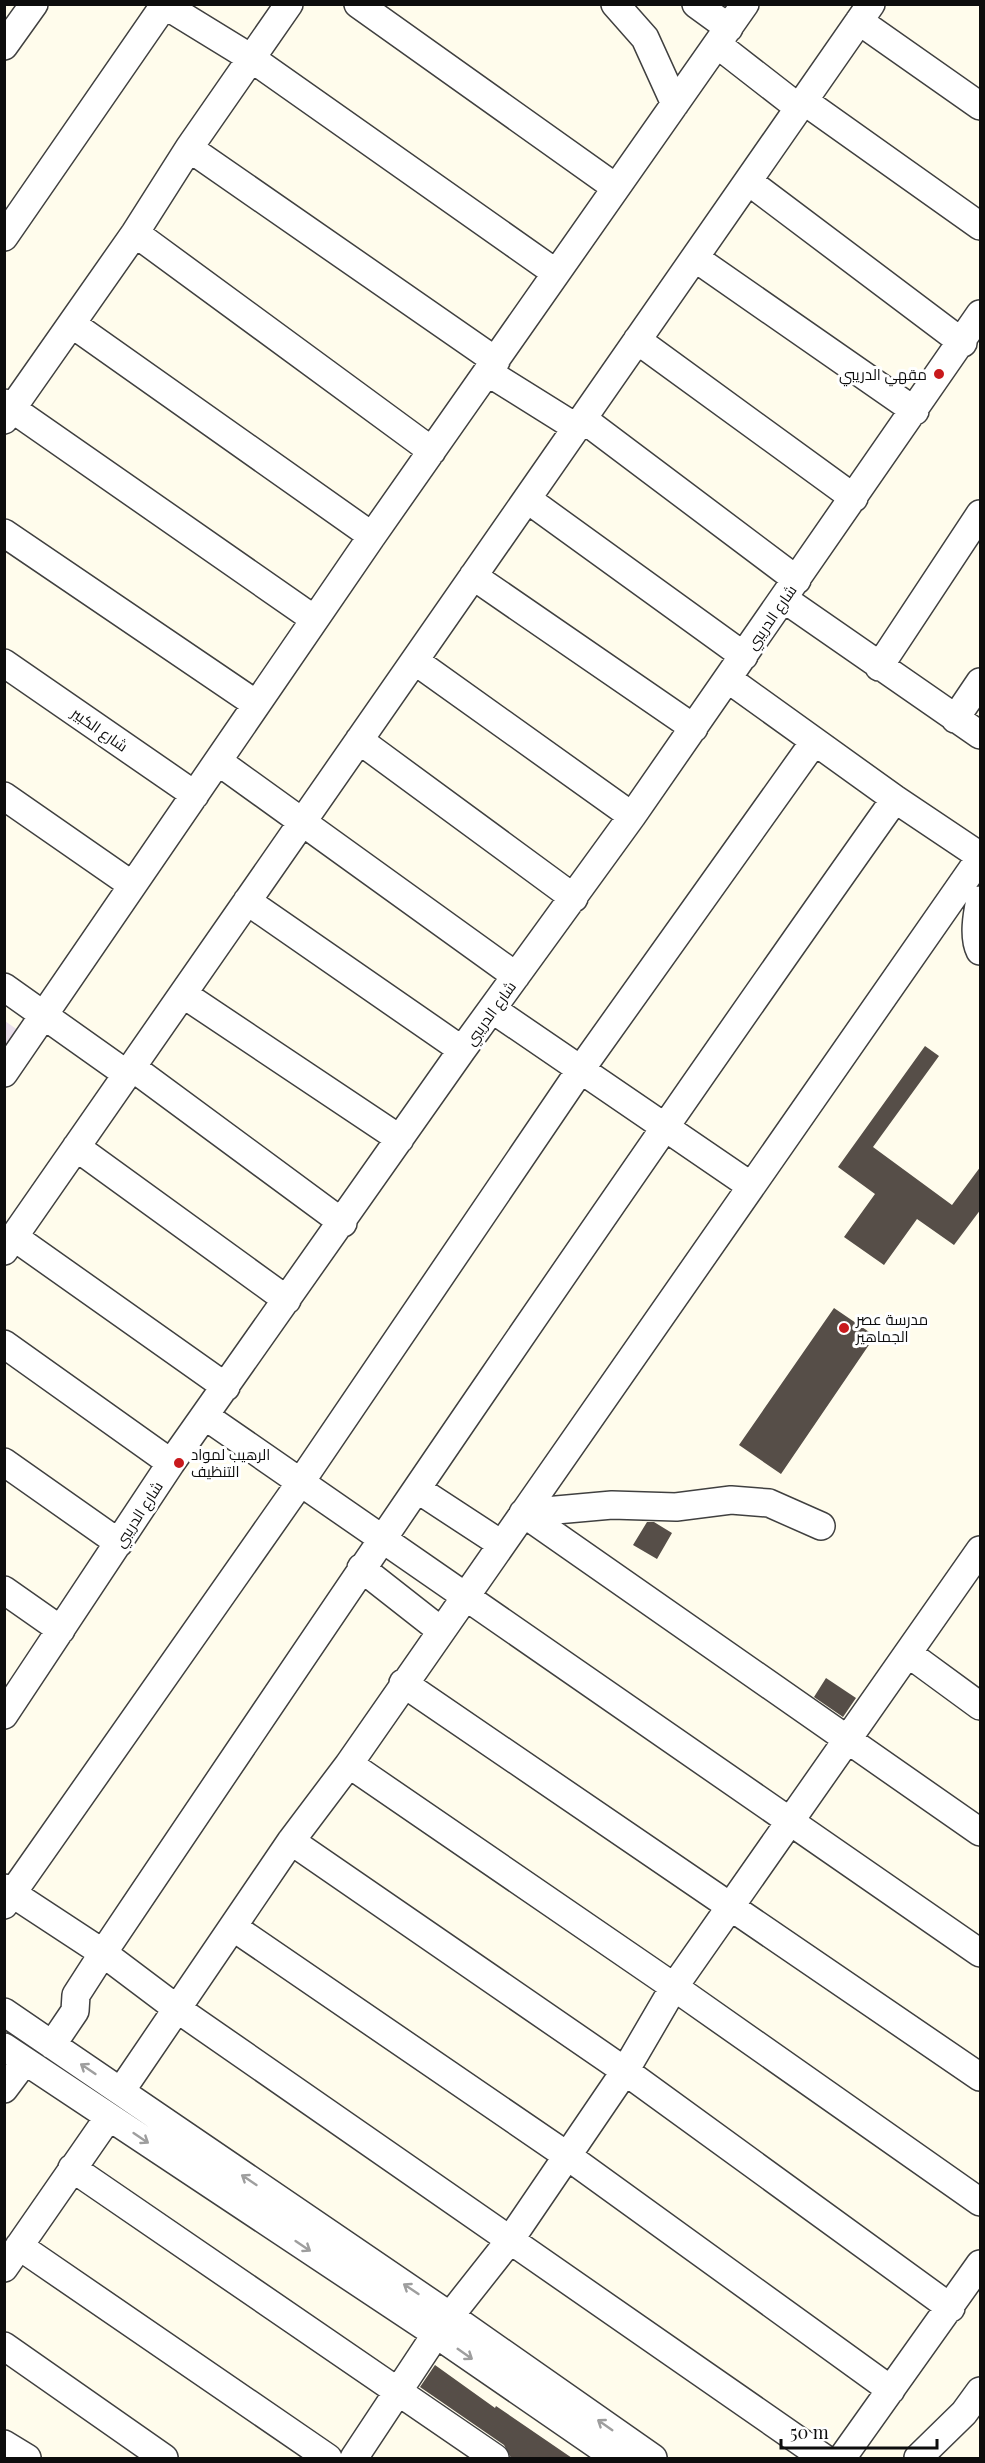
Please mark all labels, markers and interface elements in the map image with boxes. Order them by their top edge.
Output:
place label: مقهي الدريبي [839,364,927,387]
marker: مقهي الدريبي [932,367,946,381]
street label: شارع الدريبي [741,581,803,655]
street label: شارع الكبير [66,702,132,757]
street label: شارع الدريبي [460,977,522,1051]
place label: مدرسة عصر الجماهير [855,1309,928,1346]
marker: مدرسة عصر الجماهير [837,1321,851,1335]
place label: الرهيب لمواد التنظيف [191,1444,270,1481]
marker: الرهيب لمواد التنظيف [172,1456,186,1470]
street label: شارع الدريبي [109,1477,169,1552]
one-way arrow [80,2063,97,2076]
one-way arrow [132,2131,149,2144]
one-way arrow [242,2174,258,2186]
one-way arrow [294,2240,311,2252]
one-way arrow [403,2283,419,2295]
one-way arrow [456,2348,472,2360]
scale bar [781,2412,937,2450]
one-way arrow [597,2419,613,2431]
text: 50 m [790,2420,829,2444]

